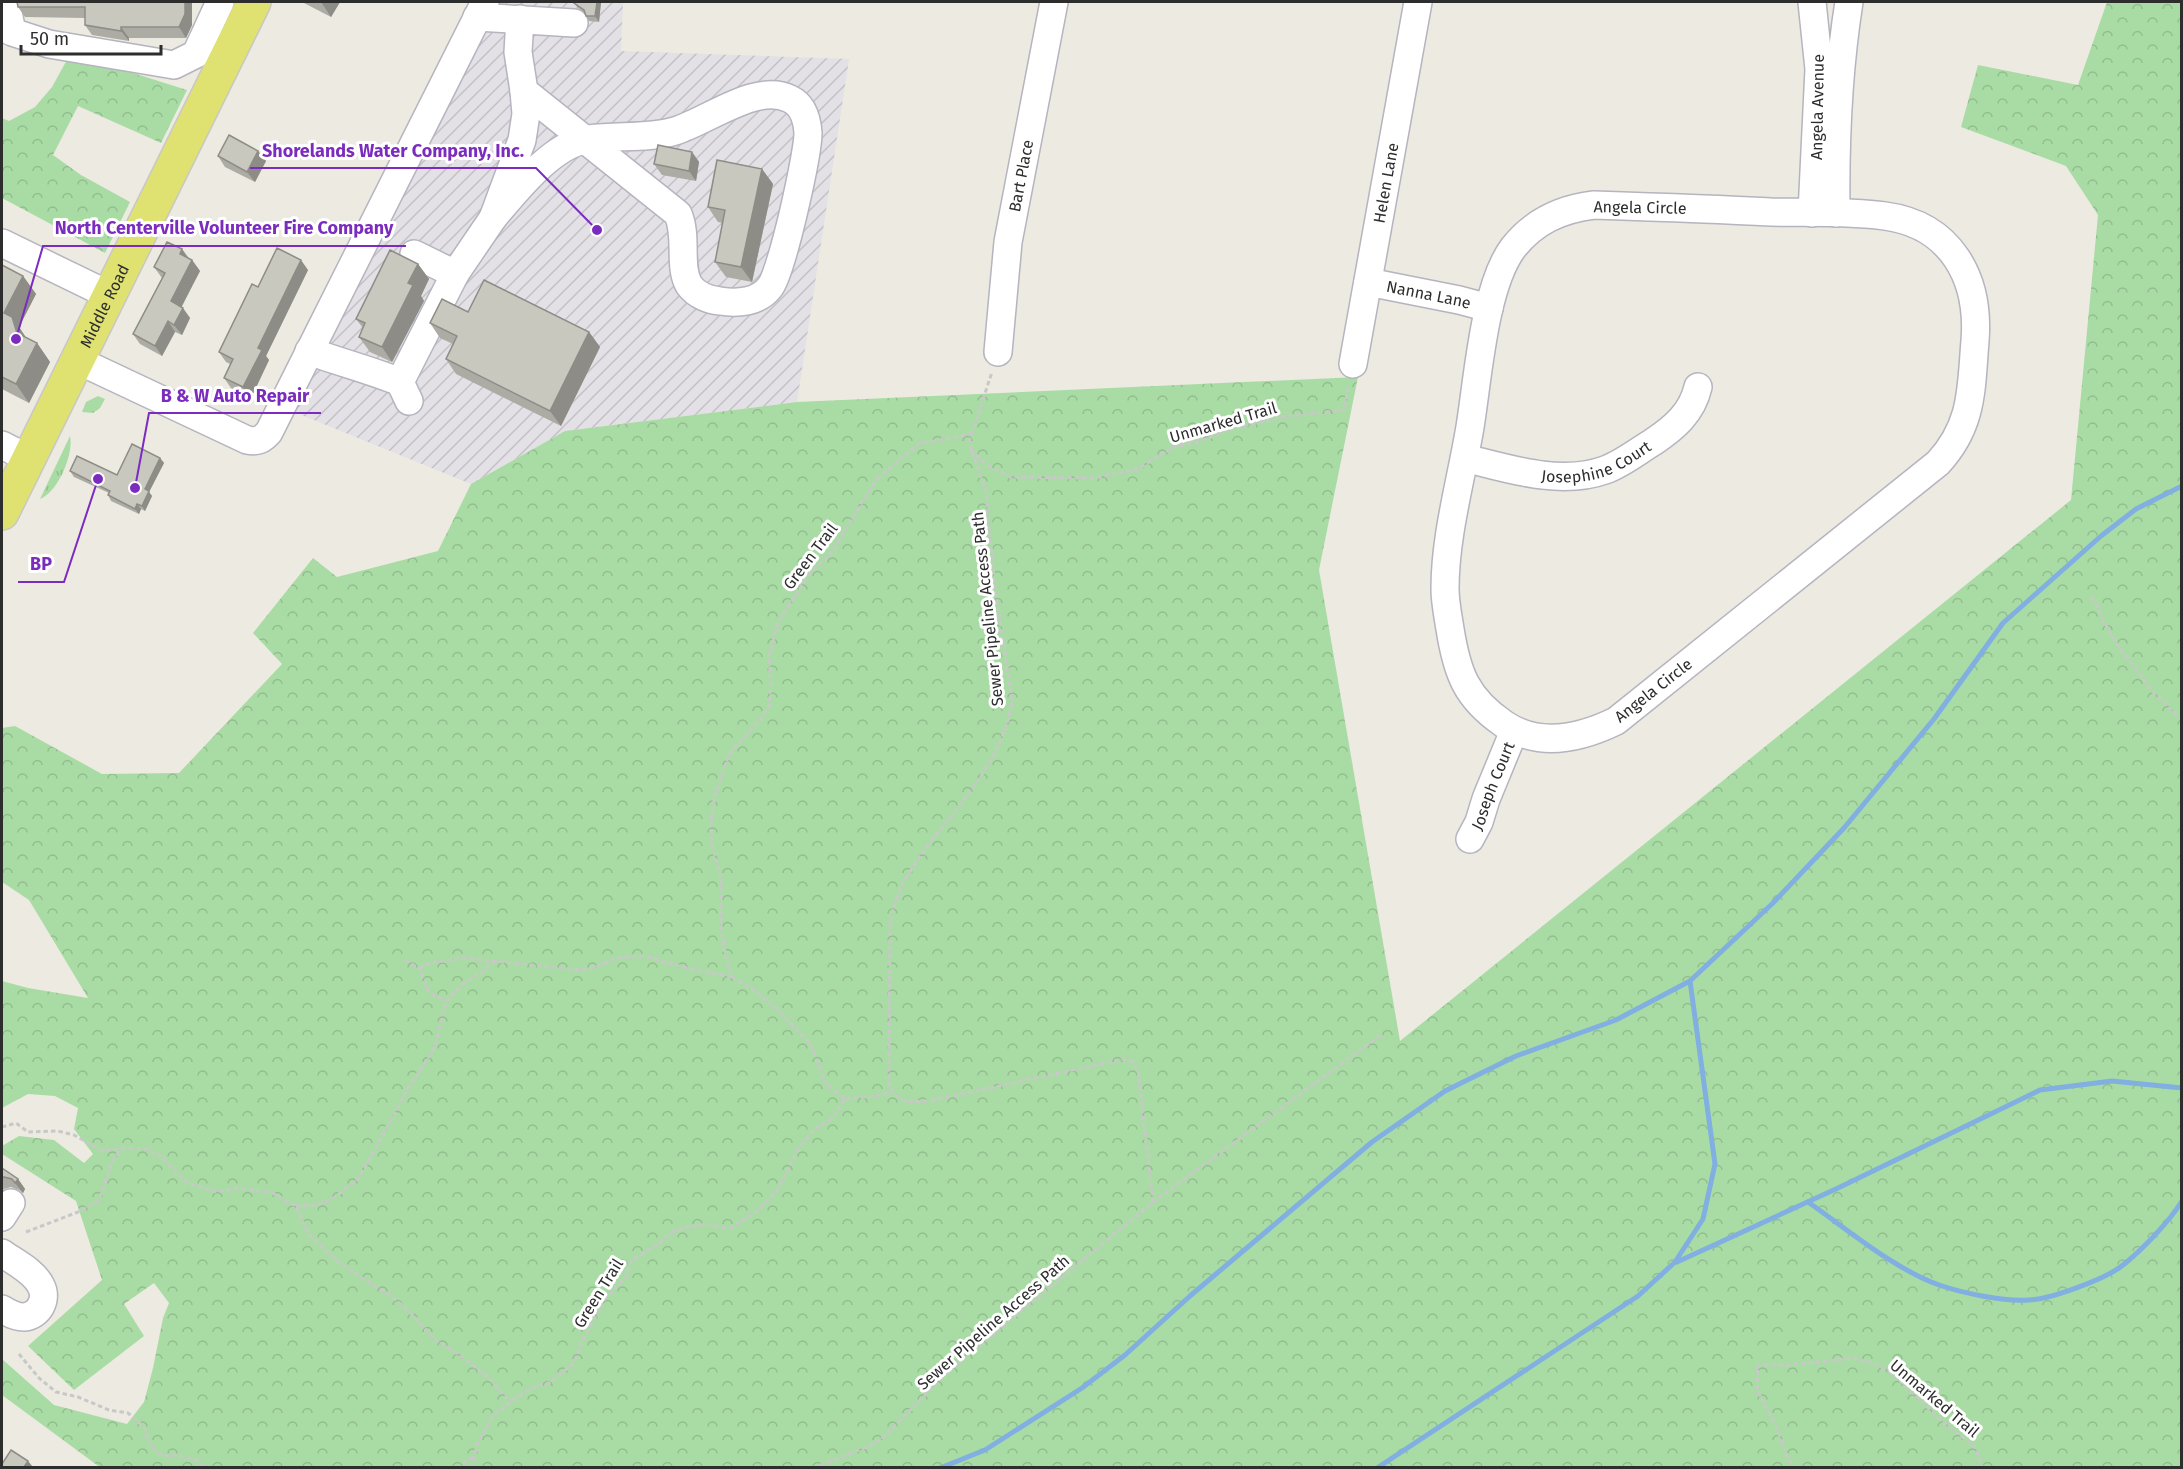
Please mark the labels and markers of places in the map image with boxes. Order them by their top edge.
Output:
callout: Shorelands Water Company, Inc. [250,132,536,168]
callout: North Centerville Volunteer Fire Company [43,210,406,246]
callout: B & W Auto Repair [149,377,321,413]
callout: BP [18,546,64,582]

